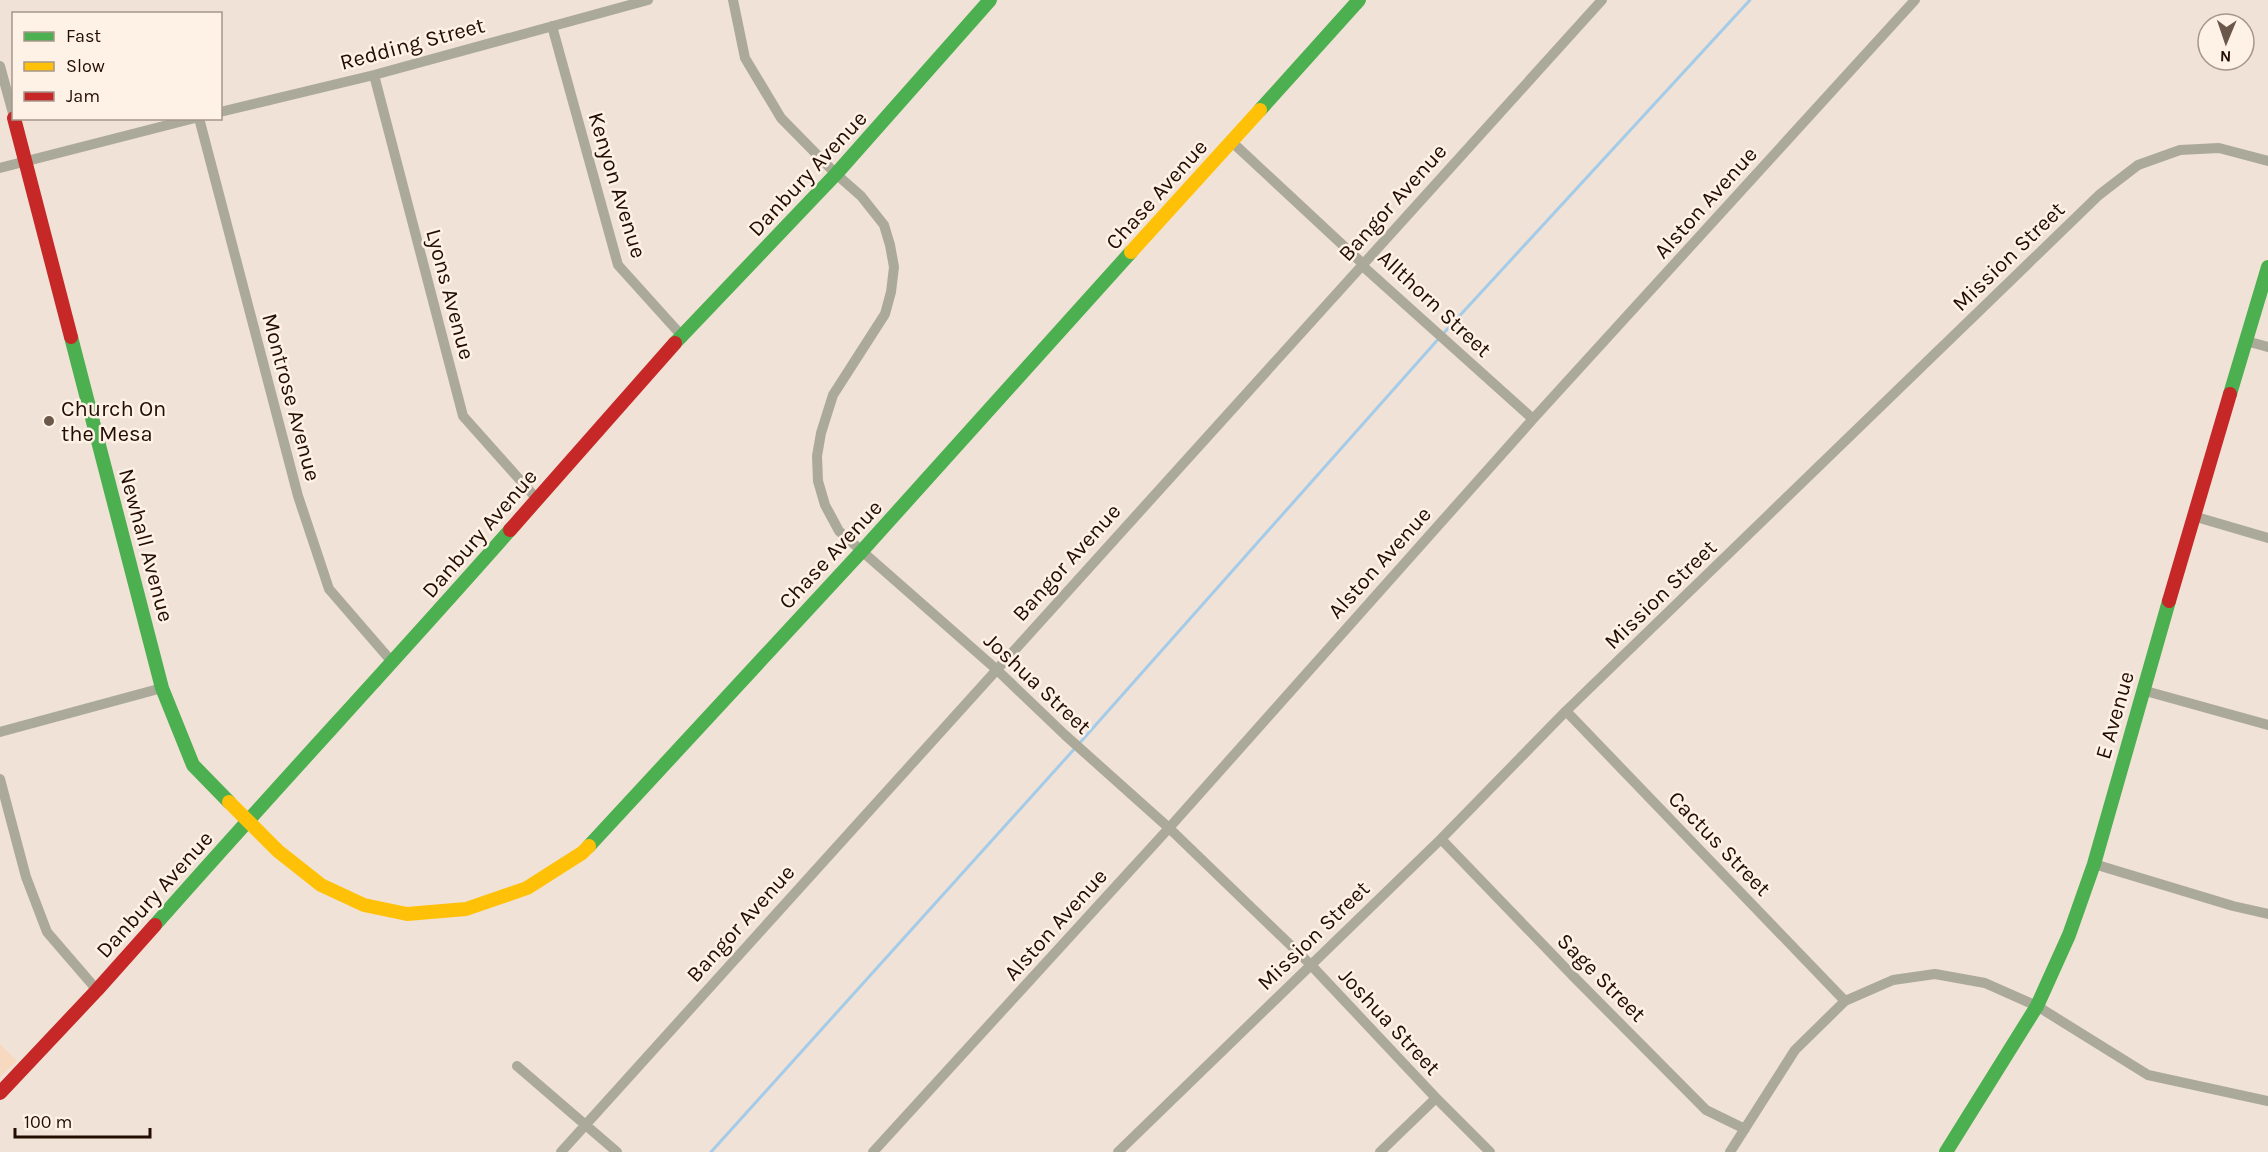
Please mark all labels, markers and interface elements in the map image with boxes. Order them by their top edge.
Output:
legend [12,12,222,120]
street label: Redding Street [337,12,487,76]
north arrow [2196,12,2256,72]
text: Fast [66,25,101,47]
text: N [2219,47,2232,66]
text: Slow [66,55,105,77]
text: Jam [66,85,100,107]
street label: Danbury Avenue [743,106,873,242]
street label: Kenyon Avenue [583,109,652,261]
street label: Chase Avenue [1100,134,1213,255]
street label: Bangor Avenue [1333,139,1452,267]
street label: Alston Avenue [1649,141,1763,264]
street label: Mission Street [1947,197,2070,317]
street label: Lyons Avenue [420,226,480,363]
street label: Allthorn Street [1372,245,1496,363]
street label: Montrose Avenue [256,311,326,484]
place label: Church On the Mesa [61,396,166,447]
marker: Church On the Mesa [42,414,56,428]
street label: Danbury Avenue [417,464,543,603]
street label: Newhall Avenue [113,466,179,625]
street label: Chase Avenue [774,495,888,615]
street label: Bangor Avenue [1007,499,1126,627]
street label: Alston Avenue [1323,501,1437,624]
street label: Mission Street [1599,535,1722,655]
street label: Joshua Street [978,628,1096,740]
street label: E Avenue [2090,668,2140,762]
street label: Cactus Street [1663,786,1776,902]
street label: Danbury Avenue [91,826,219,964]
street label: Bangor Avenue [681,860,800,988]
street label: Alston Avenue [999,863,1113,986]
street label: Mission Street [1252,876,1375,996]
street label: Sage Street [1552,928,1651,1027]
street label: Joshua Street [1333,963,1445,1081]
scale bar [15,1101,150,1139]
text: 100 m [24,1111,72,1133]

